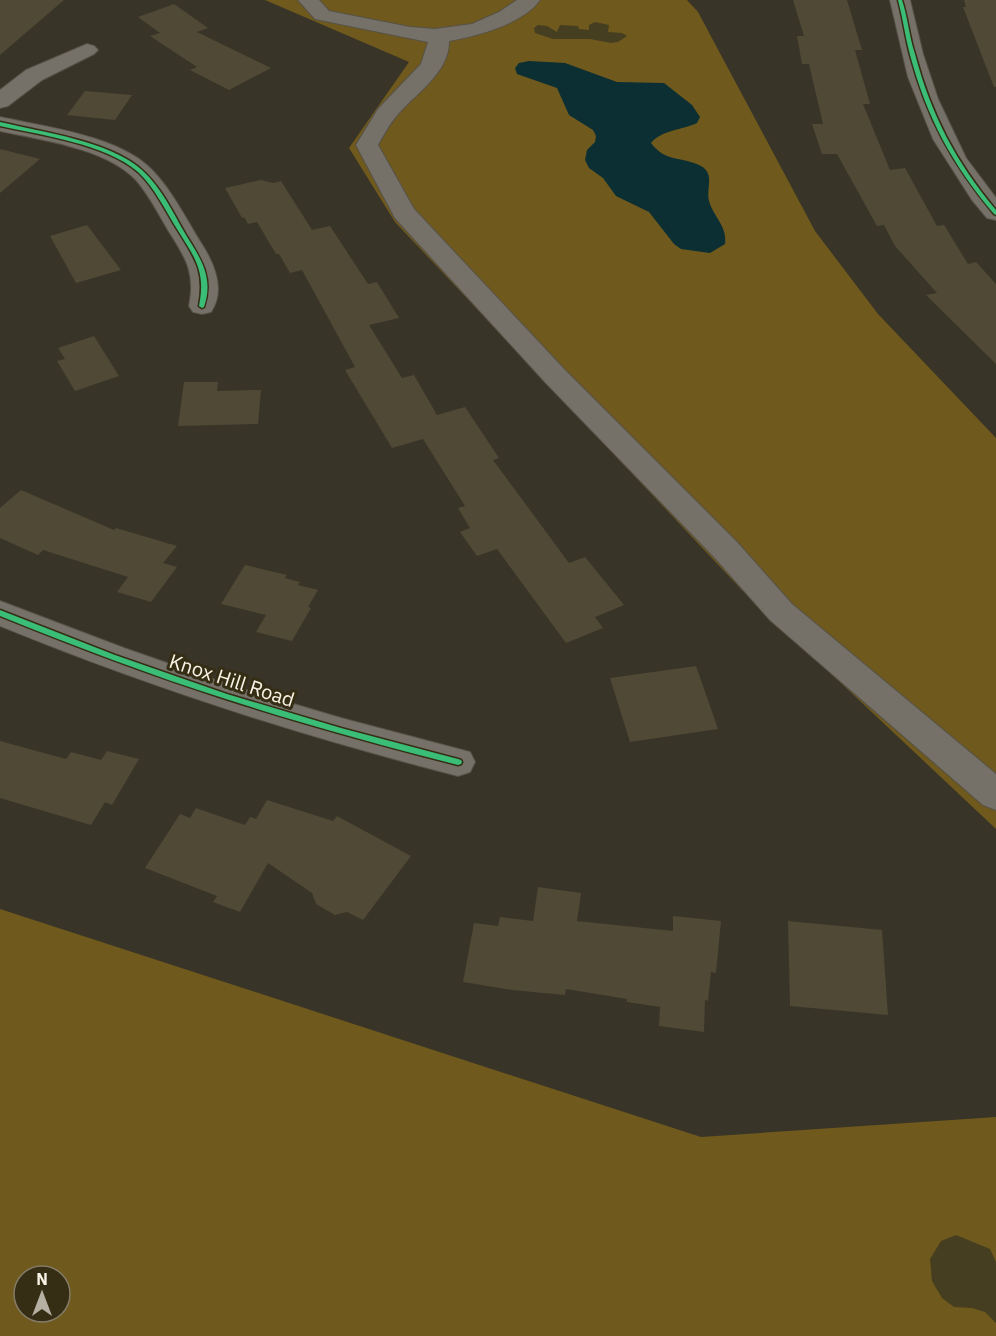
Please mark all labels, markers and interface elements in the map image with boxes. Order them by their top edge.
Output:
street label: Knox Hill Road [166,647,298,713]
north arrow [12,1264,72,1324]
text: N [36,1269,48,1289]

